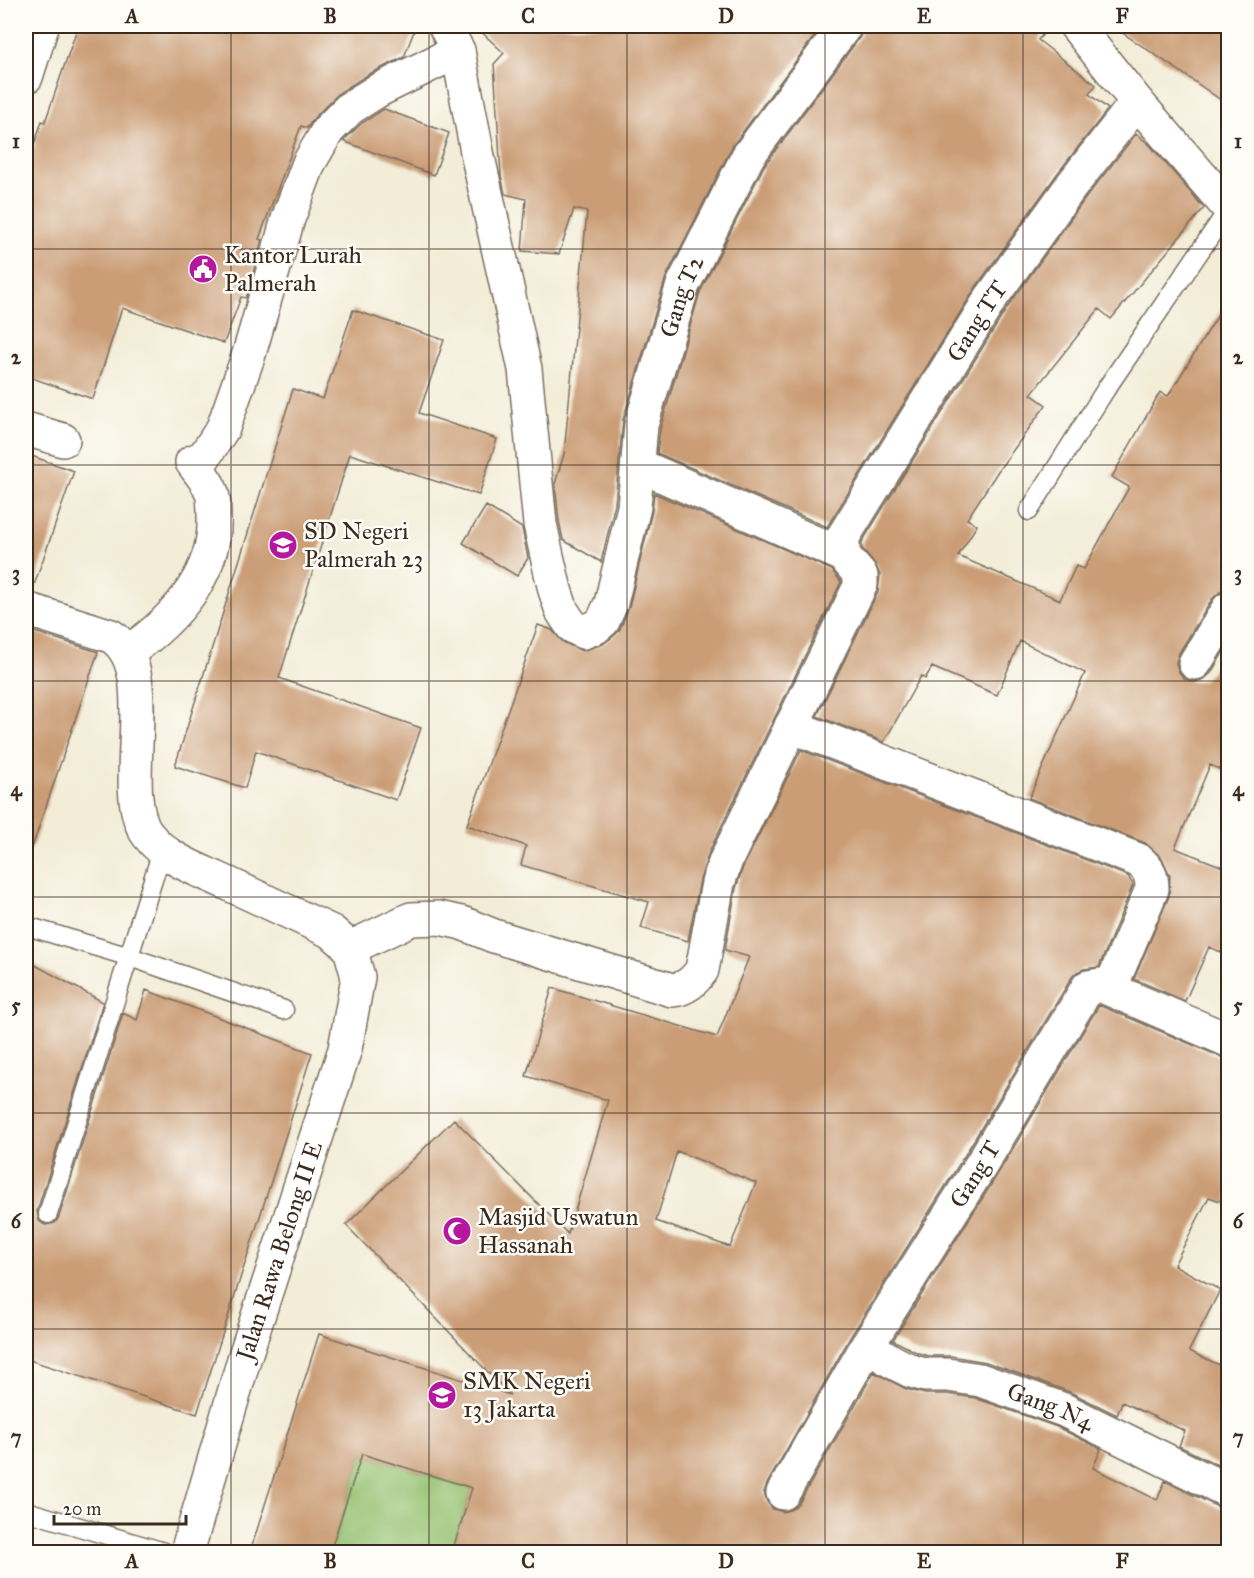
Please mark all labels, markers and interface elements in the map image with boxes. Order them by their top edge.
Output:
text: A [123,4,139,28]
text: B [323,4,337,28]
text: C [521,4,535,28]
text: D [718,4,734,28]
text: E [917,4,932,28]
text: F [1115,4,1129,28]
text: 1 [12,129,20,153]
text: 1 [1234,129,1242,153]
place label: Kantor Lurah Palmerah [224,240,362,298]
street label: Gang T2 [653,250,711,341]
public building icon: Kantor Lurah Palmerah [187,253,219,285]
street label: Gang TT [940,275,1014,367]
text: 2 [11,345,22,369]
text: 2 [1233,345,1244,369]
place label: SD Negeri Palmerah 23 [304,516,423,574]
school or university icon: SD Negeri Palmerah 23 [267,529,299,561]
text: 3 [12,561,20,586]
text: 3 [1234,561,1242,586]
text: 4 [10,777,22,802]
text: 4 [1232,777,1244,802]
text: 5 [11,993,21,1017]
text: 5 [1233,993,1243,1017]
street label: Gang T [943,1135,1007,1214]
street label: Jalan Rawa Belong II E [229,1137,329,1367]
place label: Masjid Uswatun Hassanah [478,1202,638,1260]
text: 6 [11,1209,23,1233]
text: 6 [1233,1209,1245,1233]
mosque icon: Masjid Uswatun Hassanah [441,1215,473,1247]
place label: SMK Negeri 13 Jakarta [463,1366,591,1424]
street label: Gang N4 [1003,1376,1100,1438]
school or university icon: SMK Negeri 13 Jakarta [426,1379,458,1411]
text: 7 [11,1425,22,1449]
text: 7 [1233,1425,1244,1449]
scale bar [54,1488,186,1526]
text: 20 m [63,1498,101,1520]
text: A [123,1549,139,1573]
text: B [323,1549,337,1573]
text: C [521,1549,535,1573]
text: D [718,1549,734,1573]
text: E [917,1549,932,1573]
text: F [1115,1549,1129,1573]

